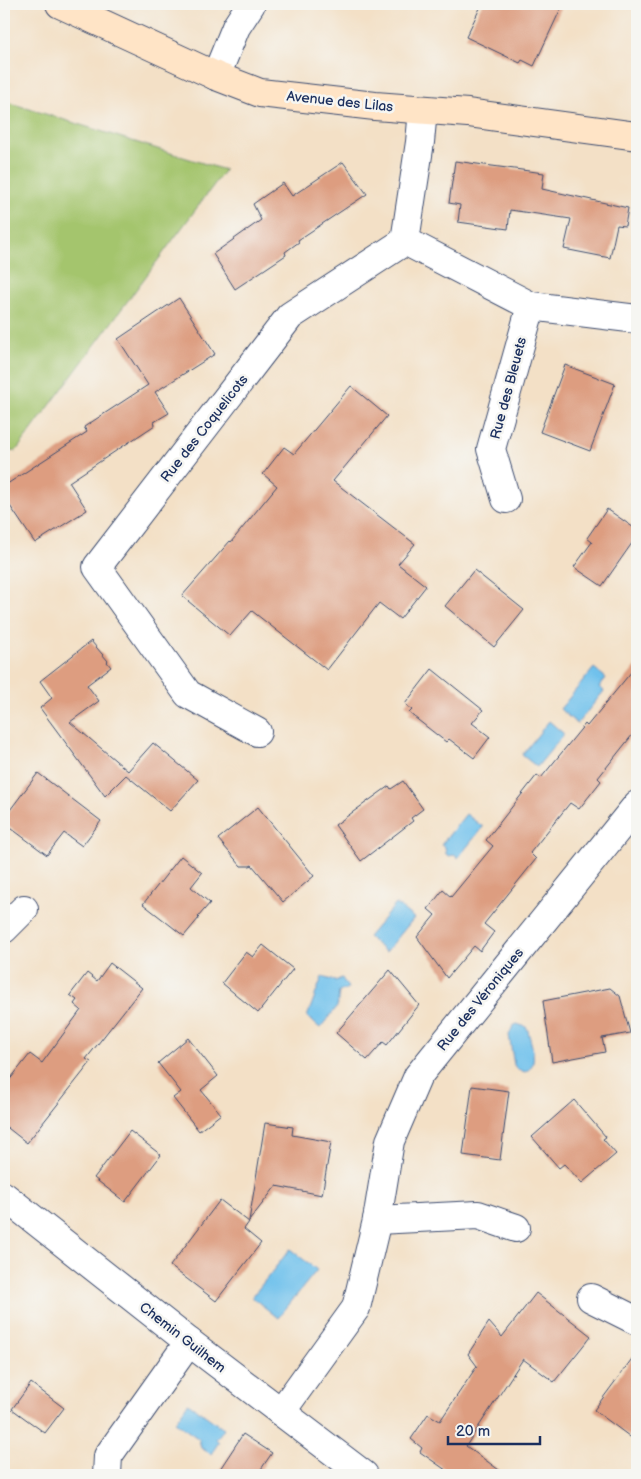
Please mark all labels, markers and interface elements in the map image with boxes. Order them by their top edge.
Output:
street label: Avenue des Lilas [286,87,394,116]
street label: Rue des Bleuets [487,335,530,441]
street label: Rue des Coquelicots [157,371,252,485]
street label: Rue des Véroniques [434,944,527,1054]
street label: Chemin Guilhem [136,1298,229,1376]
scale bar [448,1414,541,1446]
text: 20 m [456,1422,490,1441]

